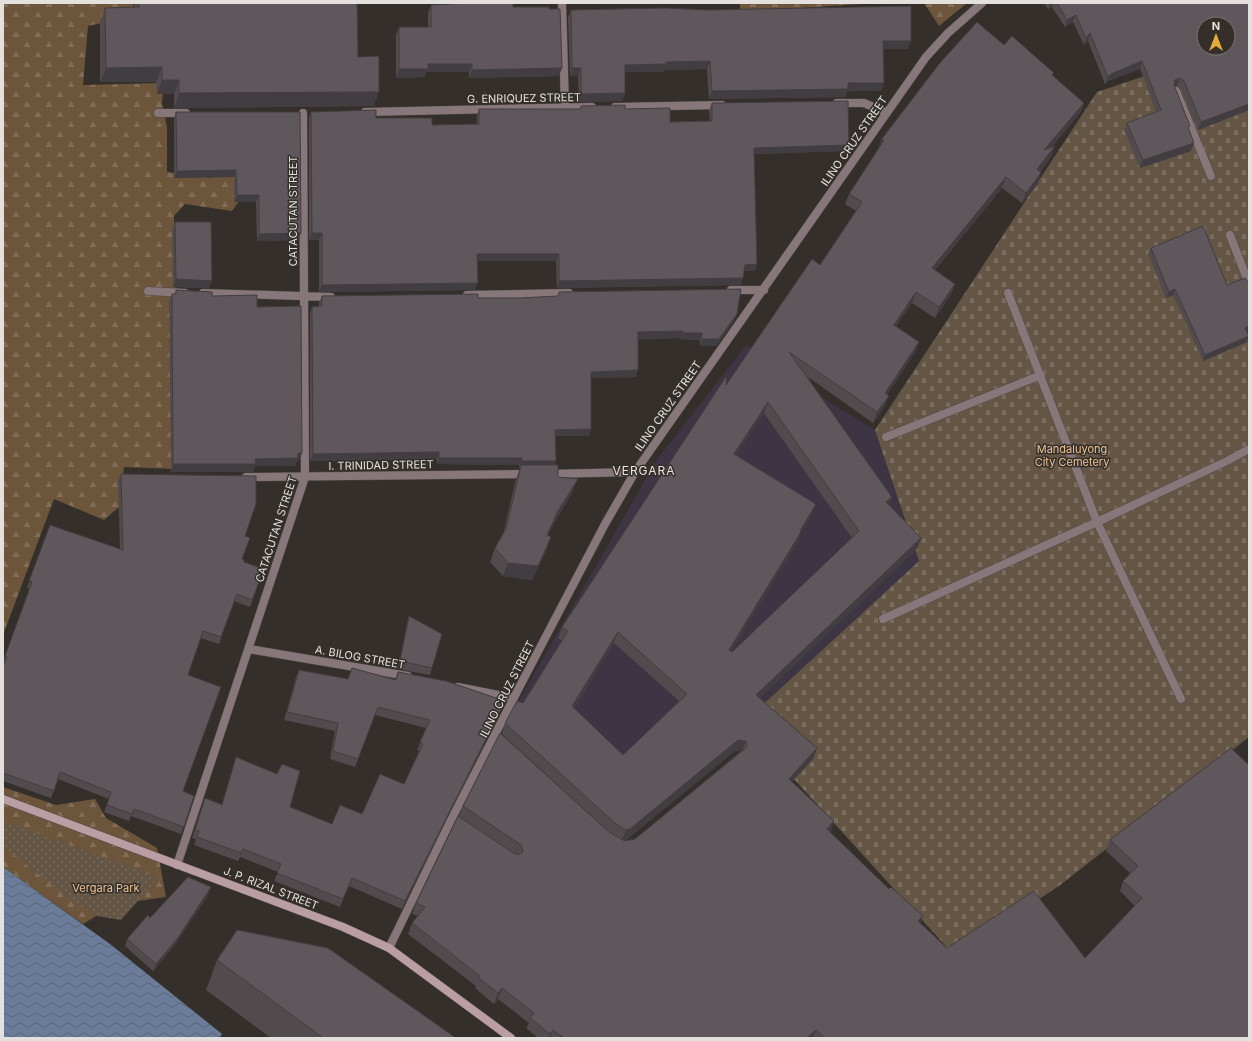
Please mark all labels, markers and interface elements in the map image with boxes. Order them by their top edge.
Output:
north arrow [1196,16,1236,56]
text: N [1212,19,1220,33]
street label: G. ENRIQUEZ STREET [467,90,581,106]
street label: ILINO CRUZ STREET [818,93,890,189]
street label: CATACUTAN STREET [286,156,300,266]
street label: ILINO CRUZ STREET [632,358,704,454]
park label: Mandaluyong City Cemetery [1035,442,1109,469]
street label: I. TRINIDAD STREET [328,457,434,473]
district label: VERGARA [612,463,676,478]
street label: CATACUTAN STREET [252,474,300,584]
street label: ILINO CRUZ STREET [477,638,537,740]
street label: A. BILOG STREET [314,642,406,672]
street label: J. P. RIZAL STREET [222,863,320,913]
park label: Vergara Park [72,881,140,895]

